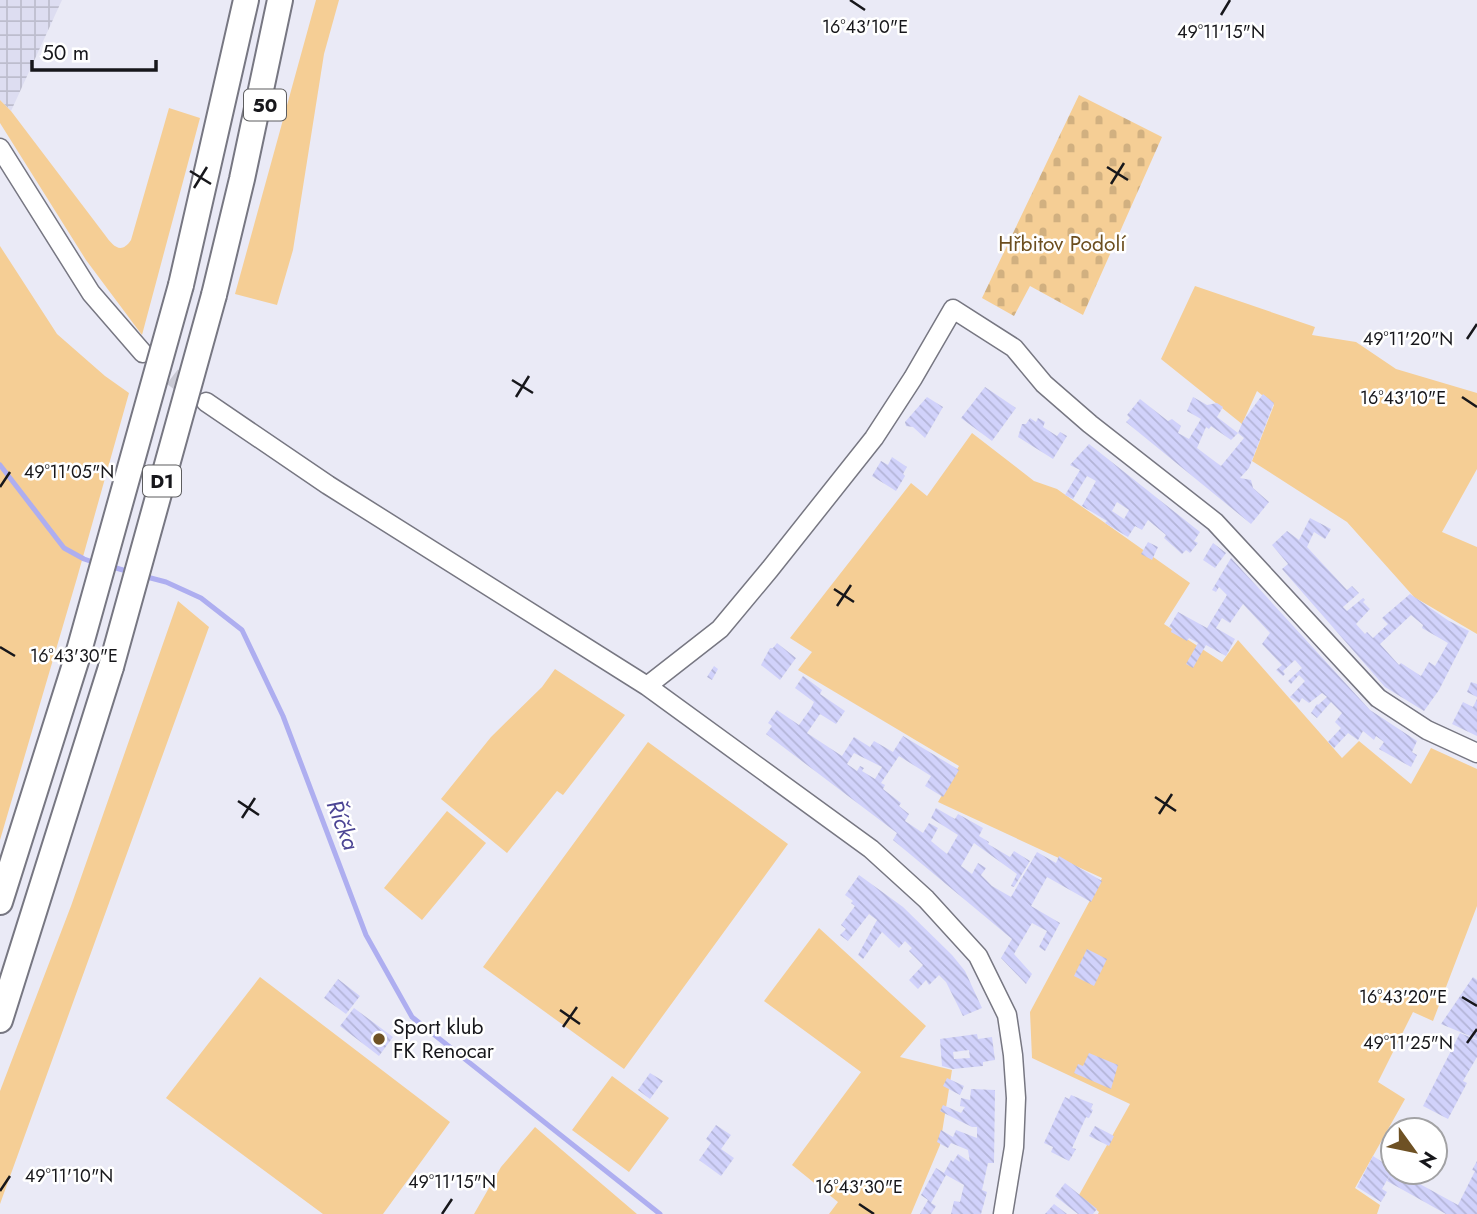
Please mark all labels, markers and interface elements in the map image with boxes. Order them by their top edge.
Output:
text: 16°43'10"E [822,14,908,40]
text: 49°11'15"N [1177,19,1265,45]
scale bar [32,28,156,72]
text: 50 m [42,38,89,68]
road number: 50 [244,90,286,120]
park label: Hřbitov Podolí [998,229,1127,259]
text: 49°11'20"N [1363,326,1453,352]
text: 16°43'10"E [1360,385,1446,411]
text: 49°11'05"N [24,459,114,485]
road number: D1 [143,466,181,496]
text: 16°43'30"E [30,643,118,669]
water label: Říčka [318,795,368,855]
text: 16°43'20"E [1359,984,1447,1010]
place label: Sport klub FK Renocar [393,1012,495,1066]
text: 49°11'25"N [1363,1030,1453,1056]
marker: Sport klub FK Renocar [371,1031,387,1047]
north arrow [1379,1116,1449,1186]
text: N [1412,1146,1443,1174]
text: 49°11'10"N [25,1163,113,1189]
text: 49°11'15"N [408,1169,496,1195]
text: 16°43'30"E [815,1174,903,1200]

